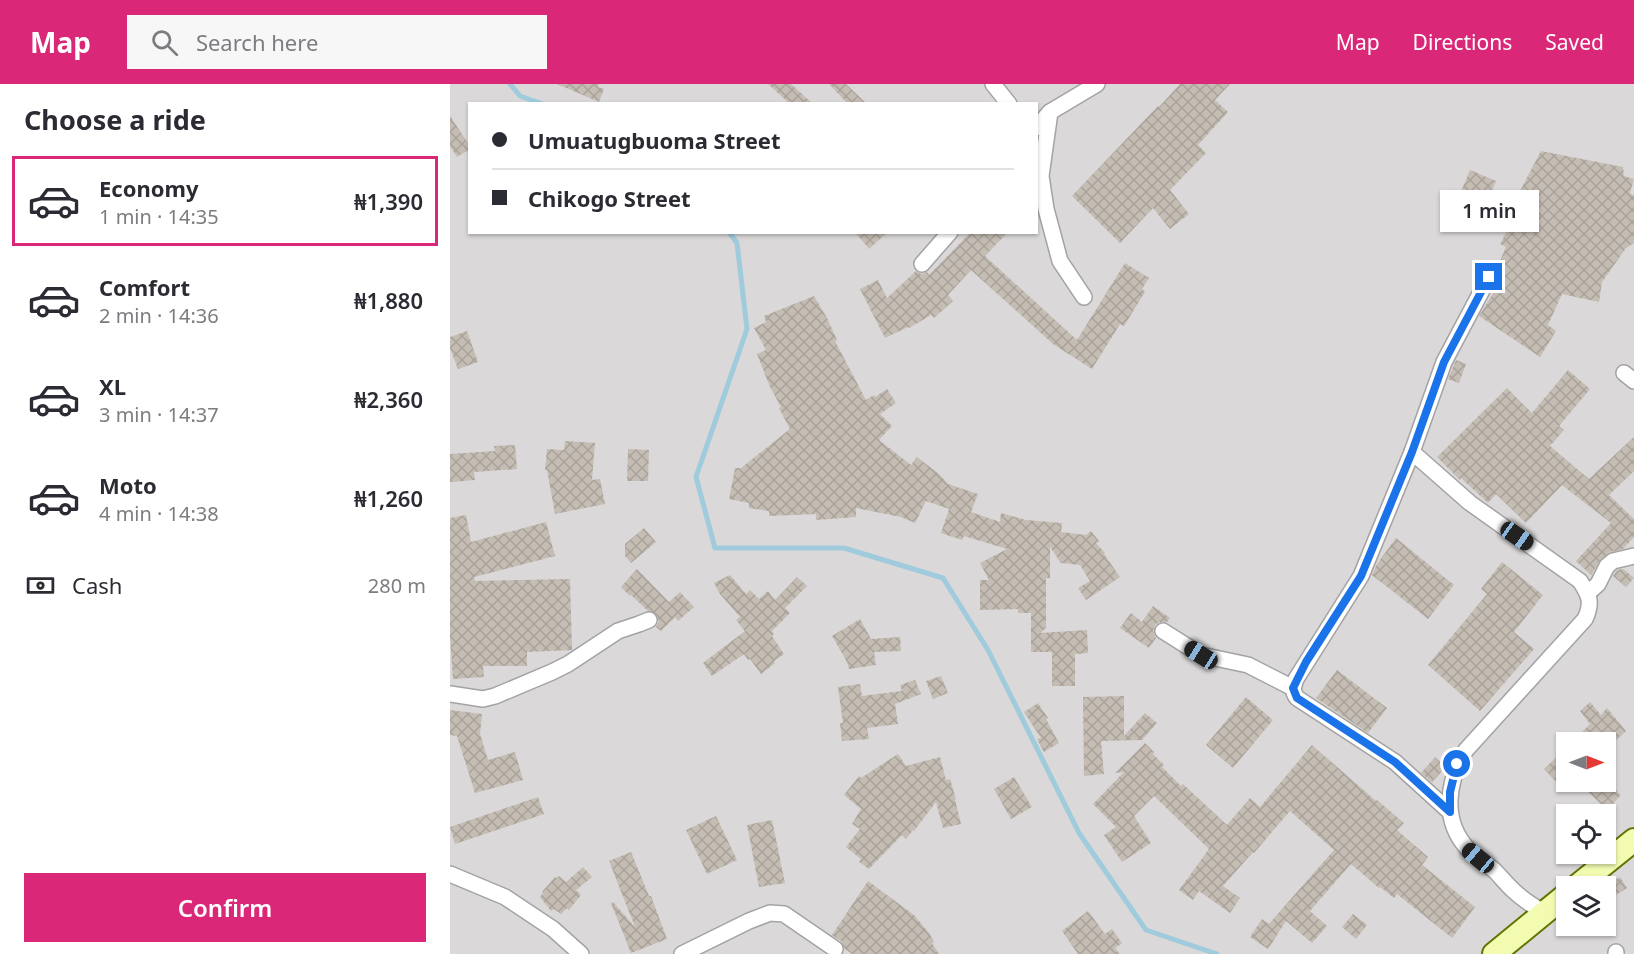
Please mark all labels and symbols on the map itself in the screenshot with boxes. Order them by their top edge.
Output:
callout: 1 min [1440,190,1538,232]
route end [1475,263,1502,290]
car [1497,518,1537,554]
car [1181,638,1221,672]
north arrow [1556,732,1616,792]
route start [1443,750,1470,777]
car [1458,840,1498,876]

